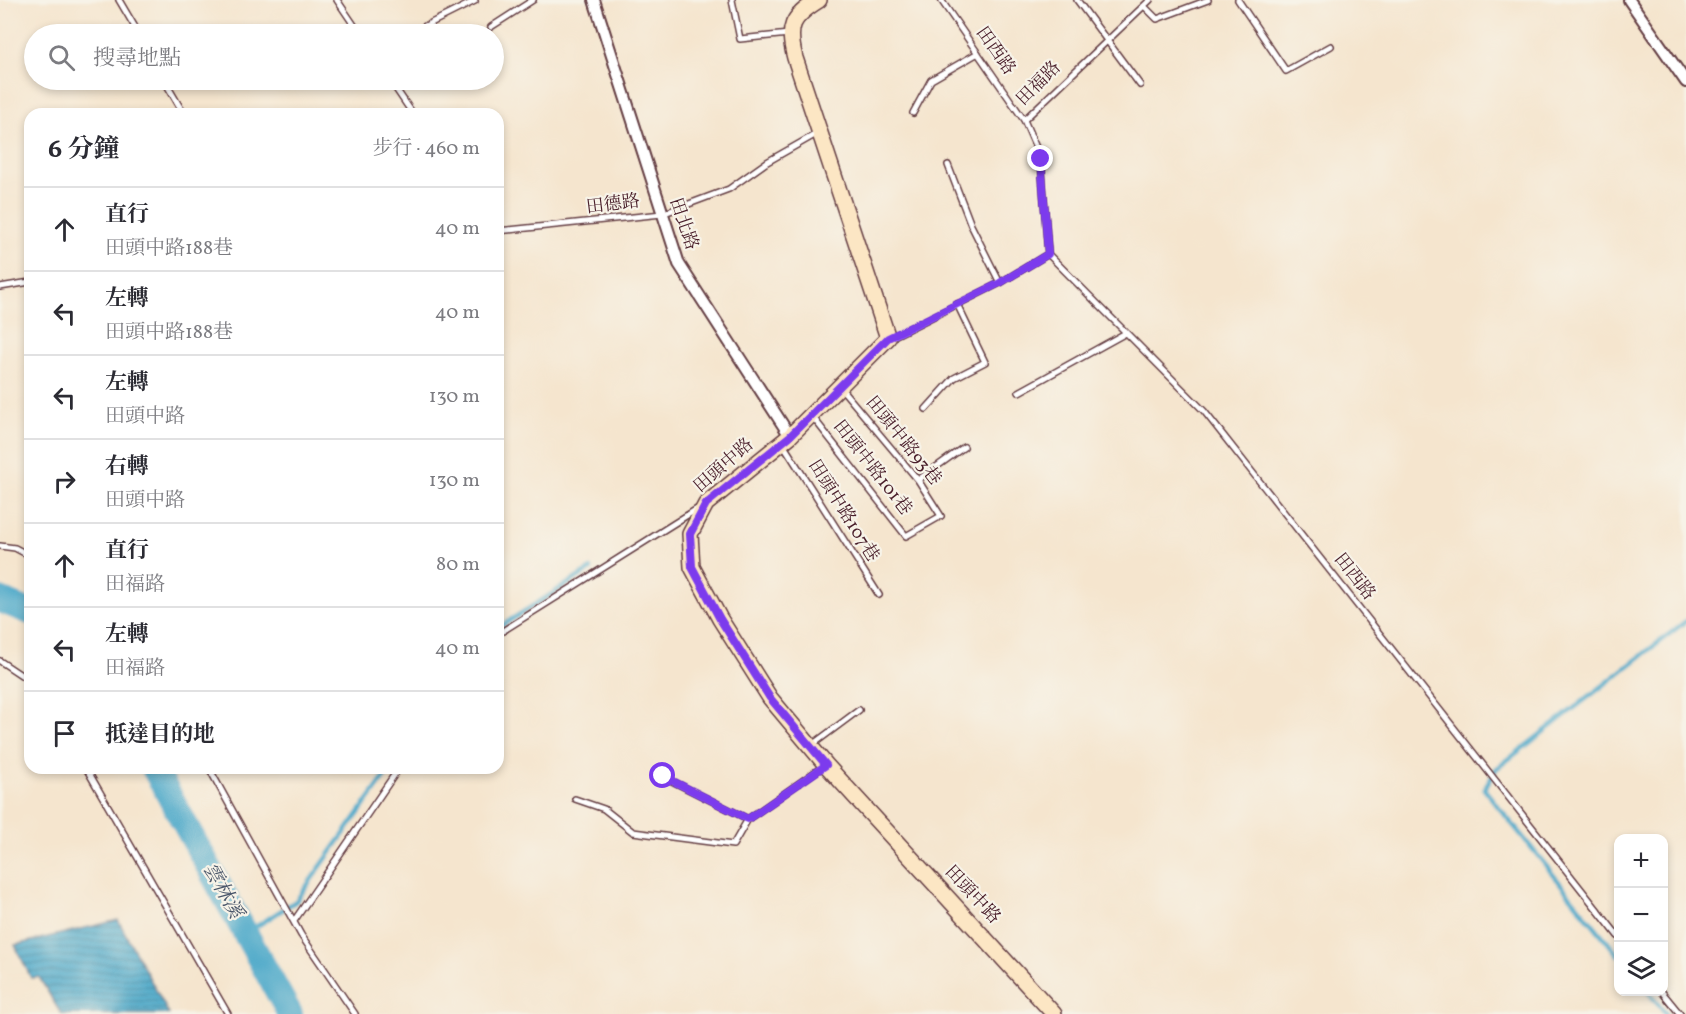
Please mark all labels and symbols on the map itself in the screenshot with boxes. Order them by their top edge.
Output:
street label: 田西路 [969,22,1021,80]
street label: 田福路 [1011,56,1067,112]
route end [1027,145,1053,171]
street label: 田德路 [585,189,641,221]
street label: 田北路 [662,194,704,254]
street label: 田頭中路93巷 [859,391,947,491]
street label: 田頭中路101巷 [827,415,917,521]
street label: 田頭中路 [689,433,759,499]
street label: 田頭中路107巷 [802,455,884,567]
street label: 田西路 [1328,548,1380,606]
route start [649,762,675,788]
water label: 雲林溪 [195,858,250,926]
street label: 田頭中路 [938,860,1006,930]

